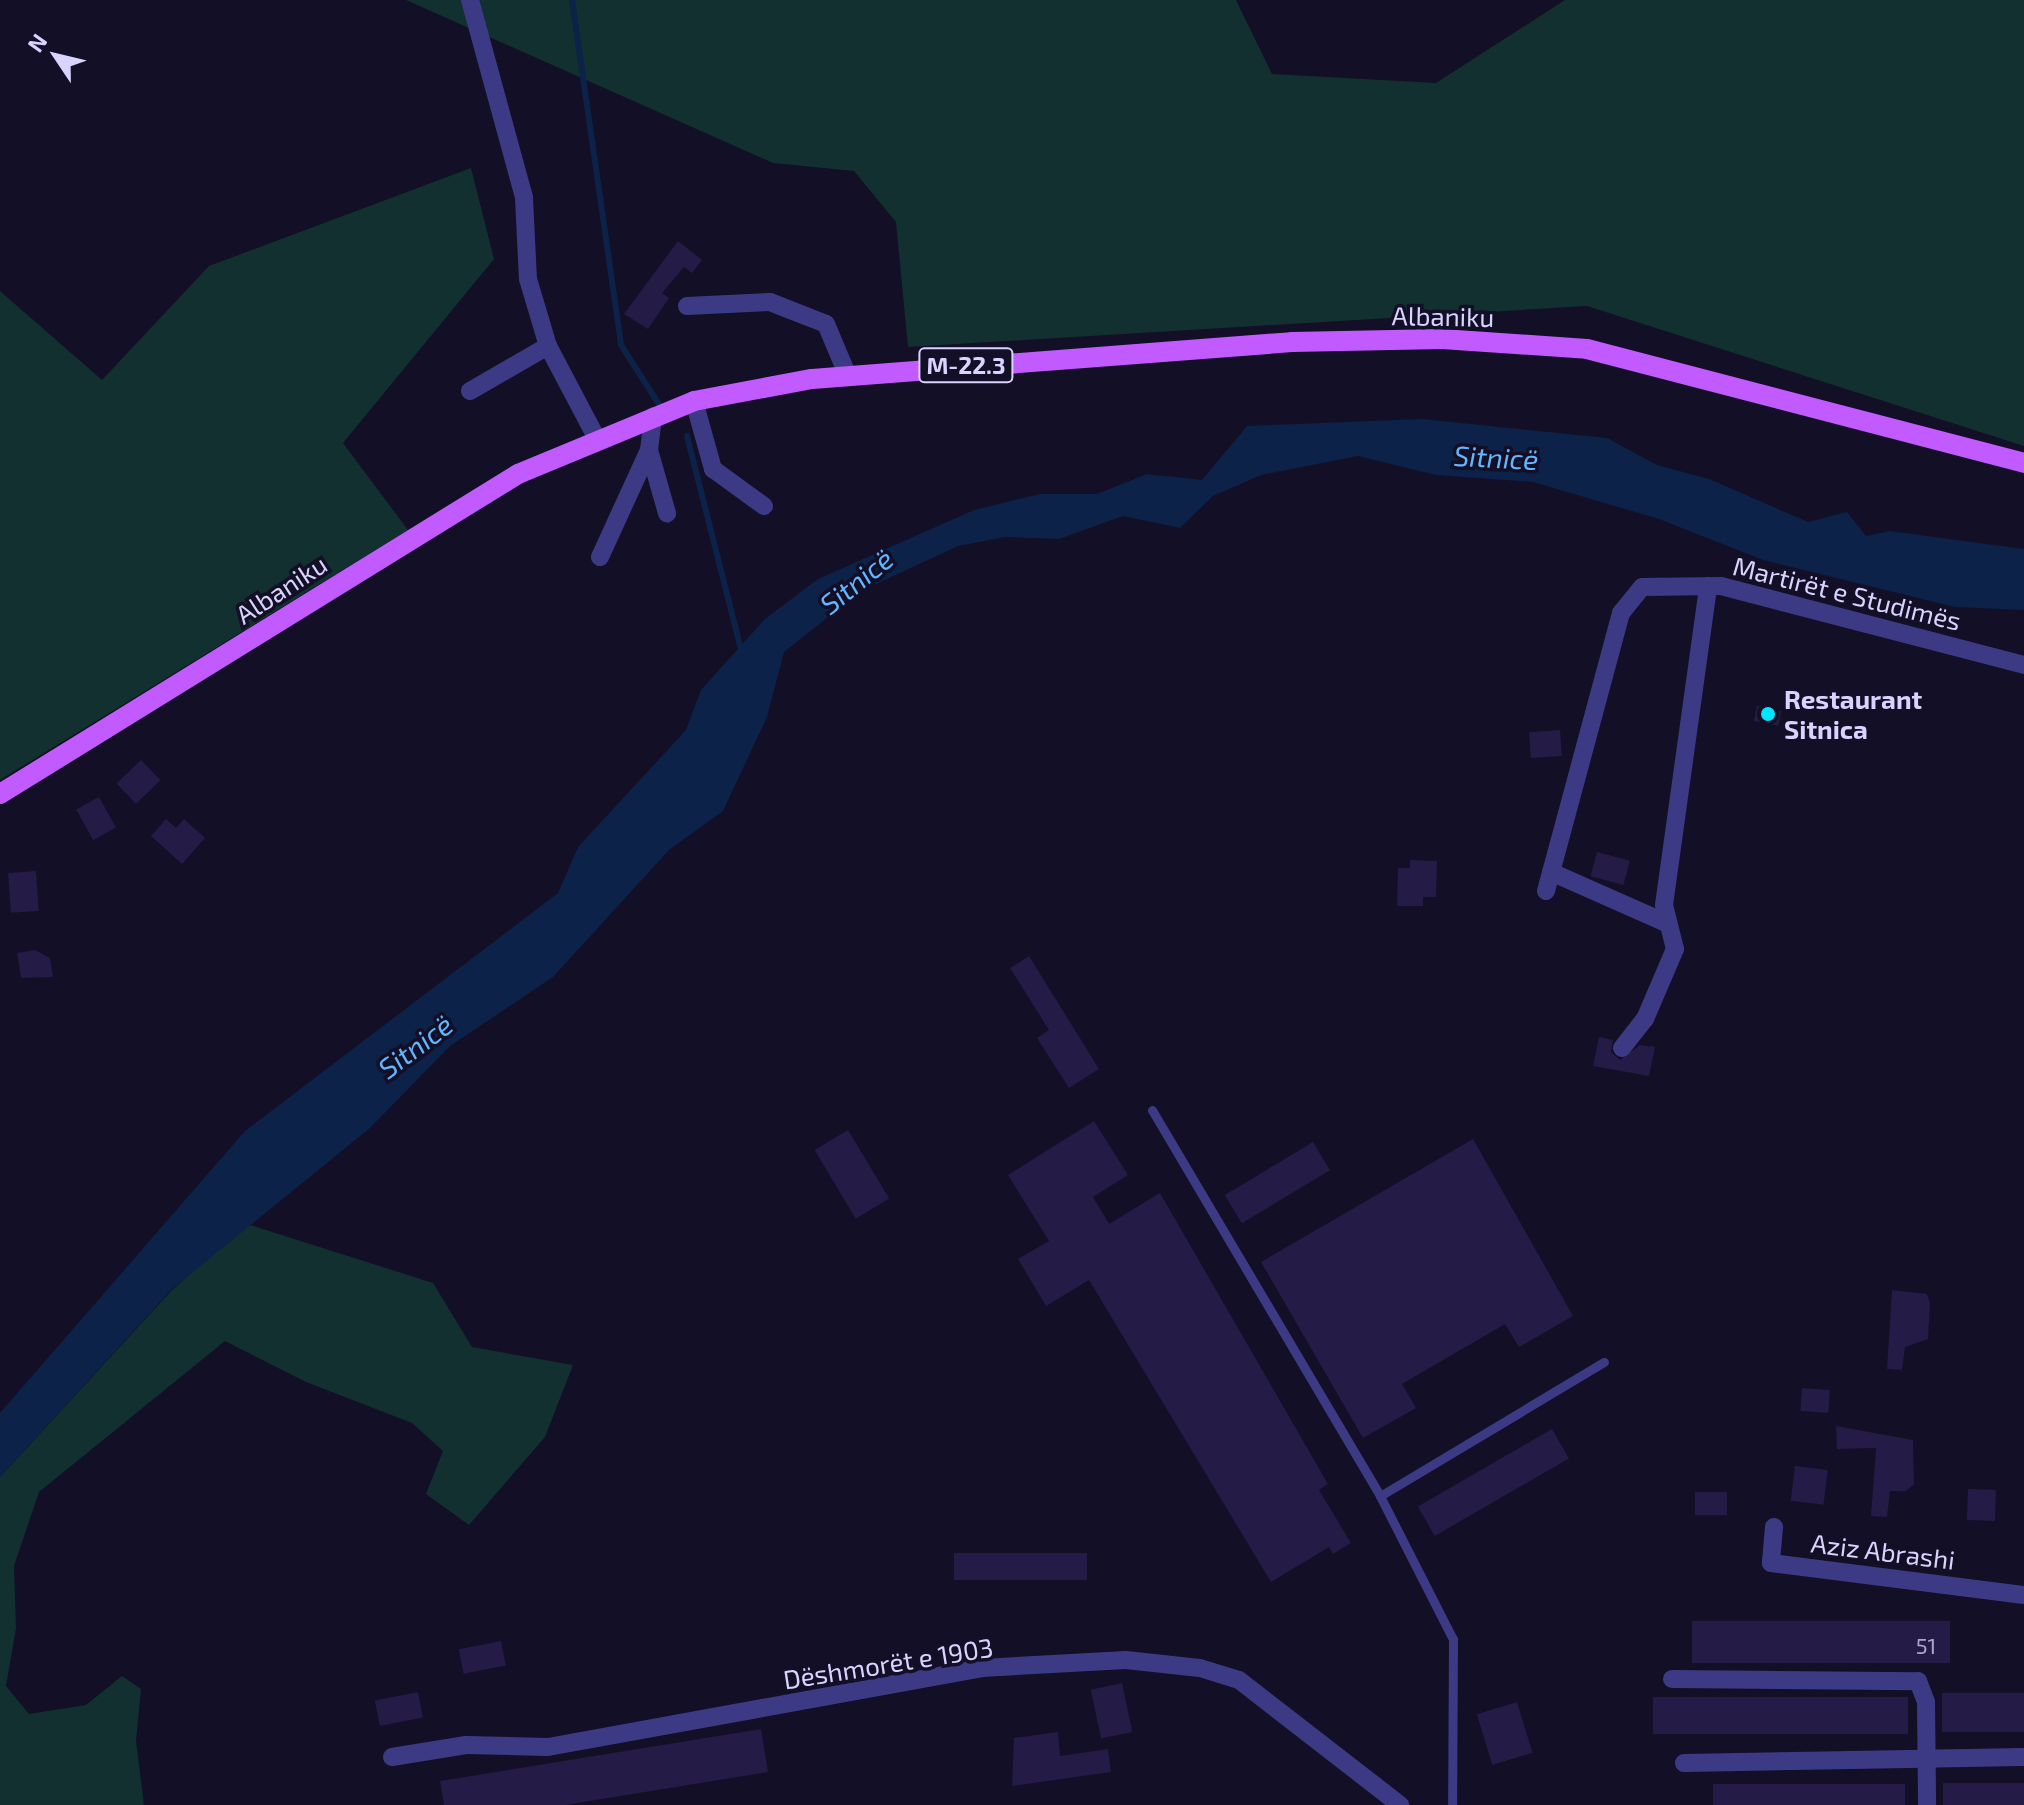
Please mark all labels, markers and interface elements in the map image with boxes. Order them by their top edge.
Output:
north arrow [16,16,96,96]
text: N [21,28,52,56]
street label: Albaniku [1391,300,1495,332]
road number: M-22.3 [918,345,1014,385]
water label: Sitnicë [1453,438,1539,476]
water label: Sitnicë [813,541,899,621]
street label: Albaniku [229,548,333,630]
street label: Martirët e Studimës [1730,550,1964,636]
place label: Restaurant Sitnica [1784,683,1922,744]
marker: Restaurant Sitnica [1759,705,1777,723]
water label: Sitnicë [371,1007,459,1085]
street label: Aziz Abrashi [1809,1527,1957,1575]
street label: Dëshmorët e 1903 [781,1631,995,1695]
house number: 51 [1916,1633,1936,1659]

